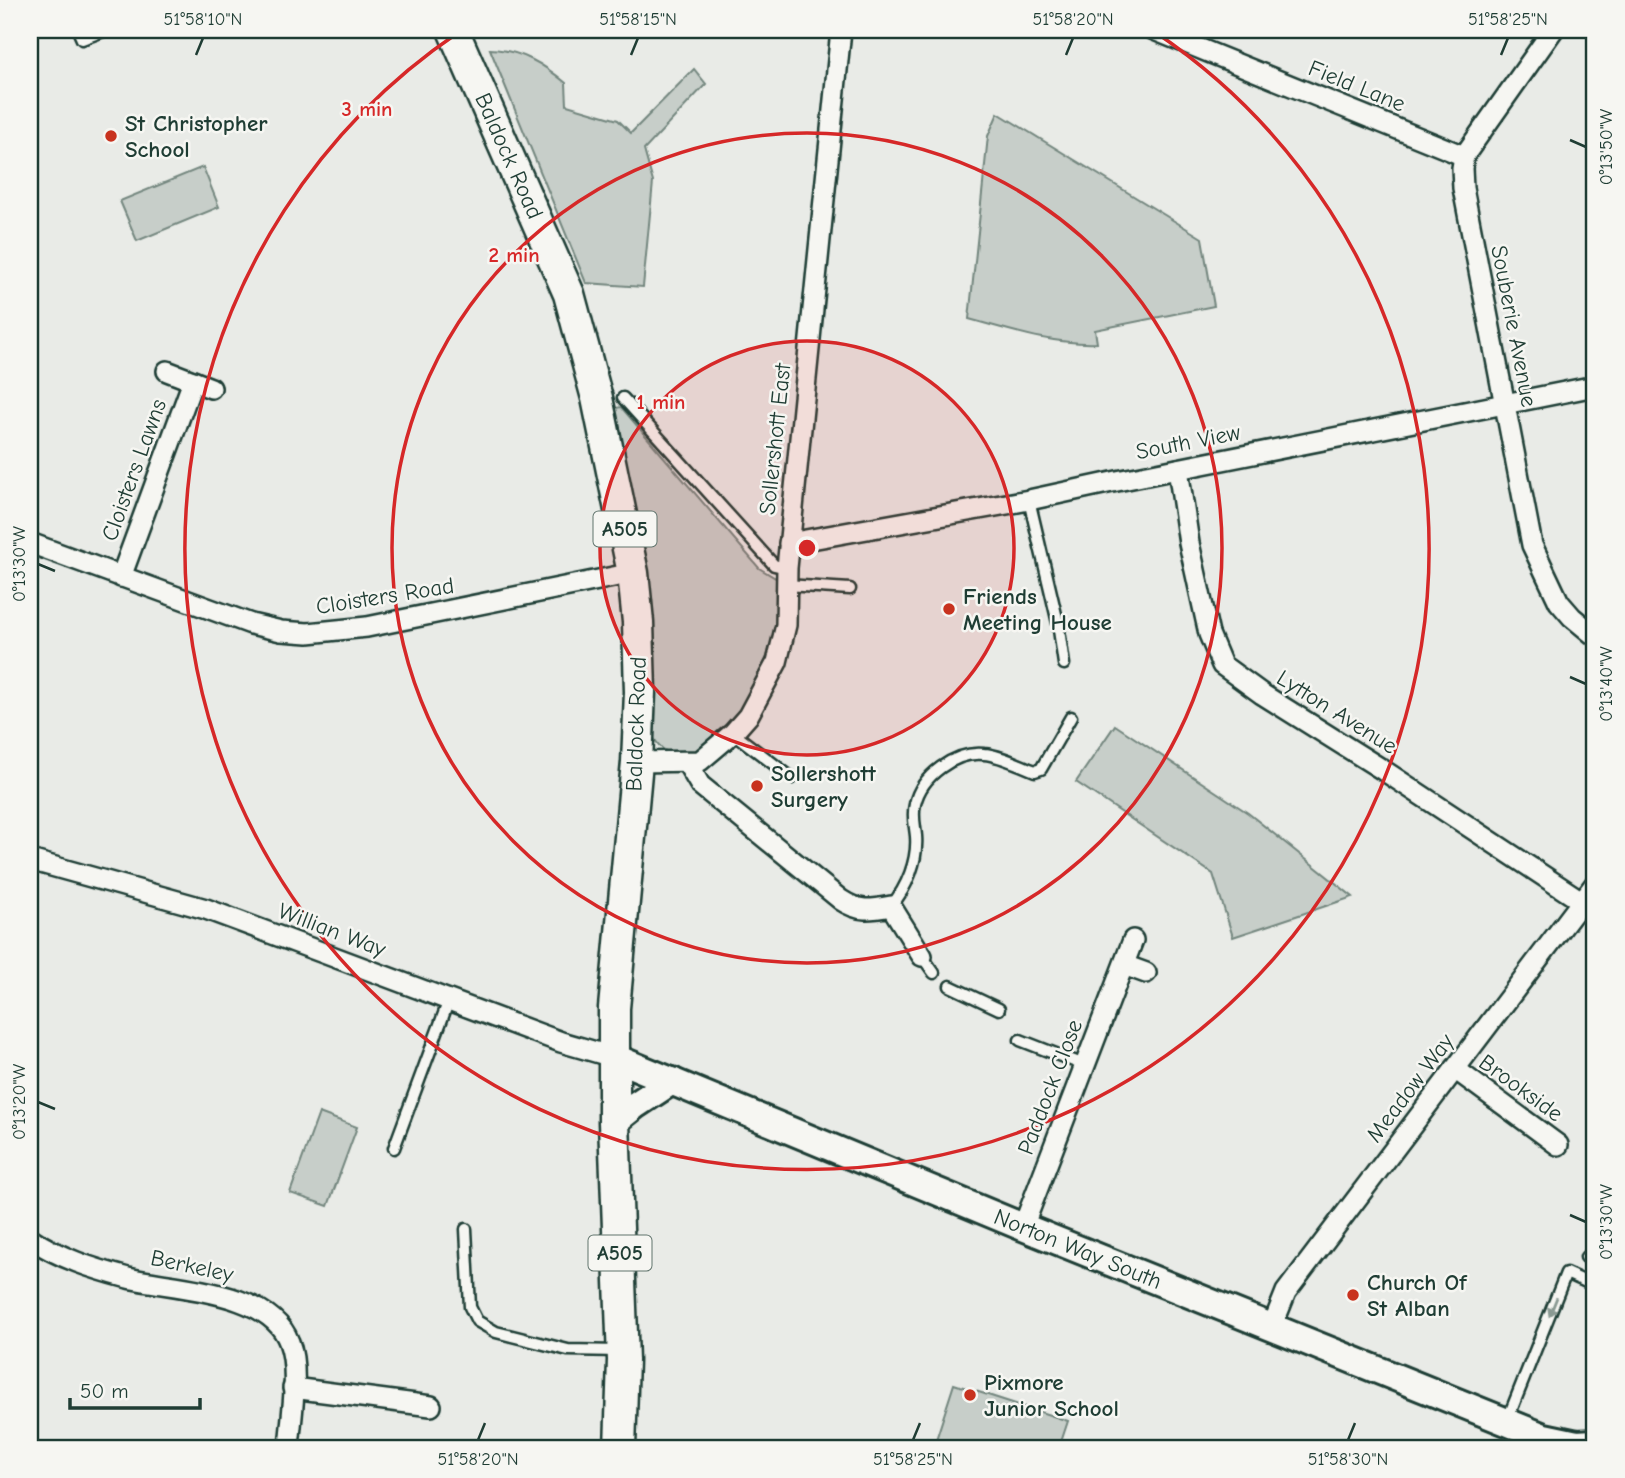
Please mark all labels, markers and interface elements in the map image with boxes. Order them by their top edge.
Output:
text: 51°58'10"N [164,9,242,30]
text: 51°58'15"N [599,9,677,30]
text: 51°58'20"N [1032,9,1114,30]
text: 51°58'25"N [1468,9,1548,30]
street label: Field Lane [1305,54,1409,118]
street label: Baldock Road [469,89,549,223]
text: 3 min [341,97,393,121]
text: 0°13'50"W [1596,108,1617,185]
place label: St Christopher School [125,110,268,163]
marker: St Christopher School [103,128,119,144]
text: 2 min [488,243,540,267]
street label: Souberie Avenue [1485,243,1543,409]
street label: Sollershott East [754,361,797,516]
text: 1 min [637,390,685,414]
street label: Cloisters Lawns [96,395,172,545]
street label: South View [1133,419,1243,465]
road number: A505 [594,512,656,546]
text: 0°13'30"W [9,526,30,602]
centre of rings [795,536,819,560]
street label: Cloisters Road [314,572,456,620]
place label: Friends Meeting House [963,583,1112,636]
marker: Friends Meeting House [941,601,957,617]
text: 0°13'40"W [1596,646,1617,722]
street label: Baldock Road [620,656,652,792]
street label: Lytton Avenue [1272,664,1402,760]
place label: Sollershott Surgery [771,760,876,813]
marker: Sollershott Surgery [749,778,765,794]
street label: Willian Way [274,897,390,963]
street label: Paddock Close [1012,1016,1088,1158]
street label: Meadow Way [1360,1028,1460,1148]
street label: Brookside [1474,1049,1568,1127]
text: 0°13'20"W [9,1064,30,1140]
text: 0°13'30"W [1596,1184,1617,1260]
street label: Norton Way South [990,1203,1166,1295]
road number: A505 [588,1236,652,1270]
street label: Berkeley [148,1244,237,1288]
place label: Church Of St Alban [1367,1269,1468,1322]
marker: Church Of St Alban [1345,1287,1361,1303]
one-way arrow [1547,1297,1558,1318]
scale bar [70,1366,200,1410]
place label: Pixmore Junior School [984,1369,1119,1422]
text: 50 m [80,1379,129,1403]
marker: Pixmore Junior School [962,1387,978,1403]
text: 51°58'20"N [437,1449,519,1470]
text: 51°58'25"N [873,1449,953,1470]
text: 51°58'30"N [1308,1449,1388,1470]

